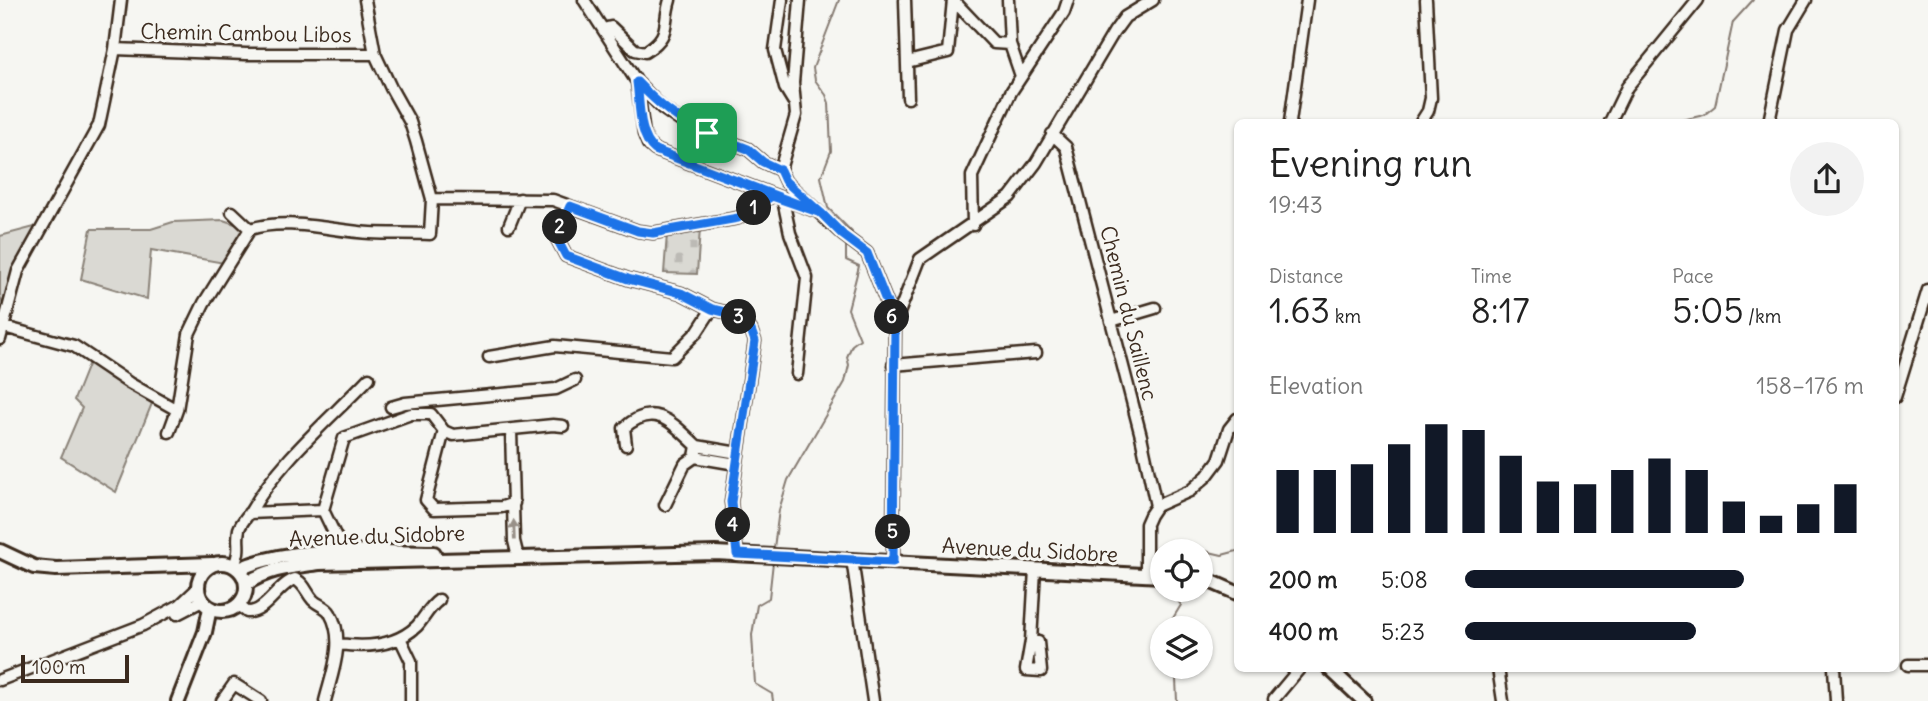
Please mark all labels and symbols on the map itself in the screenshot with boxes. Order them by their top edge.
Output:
street label: Chemin Cambou Libos [140,18,352,48]
pin [677,103,737,163]
pin: 1 [736,190,772,226]
pin: 2 [542,210,578,244]
street label: Chemin du Saillenc [1094,223,1164,403]
pin: 3 [722,300,756,334]
pin: 6 [874,300,910,334]
pin: 4 [716,508,750,542]
pin: 5 [876,514,910,550]
street label: Avenue du Sidobre [288,519,466,553]
one-way arrow [508,519,520,541]
street label: Avenue du Sidobre [941,532,1119,568]
scale bar [21,652,130,684]

